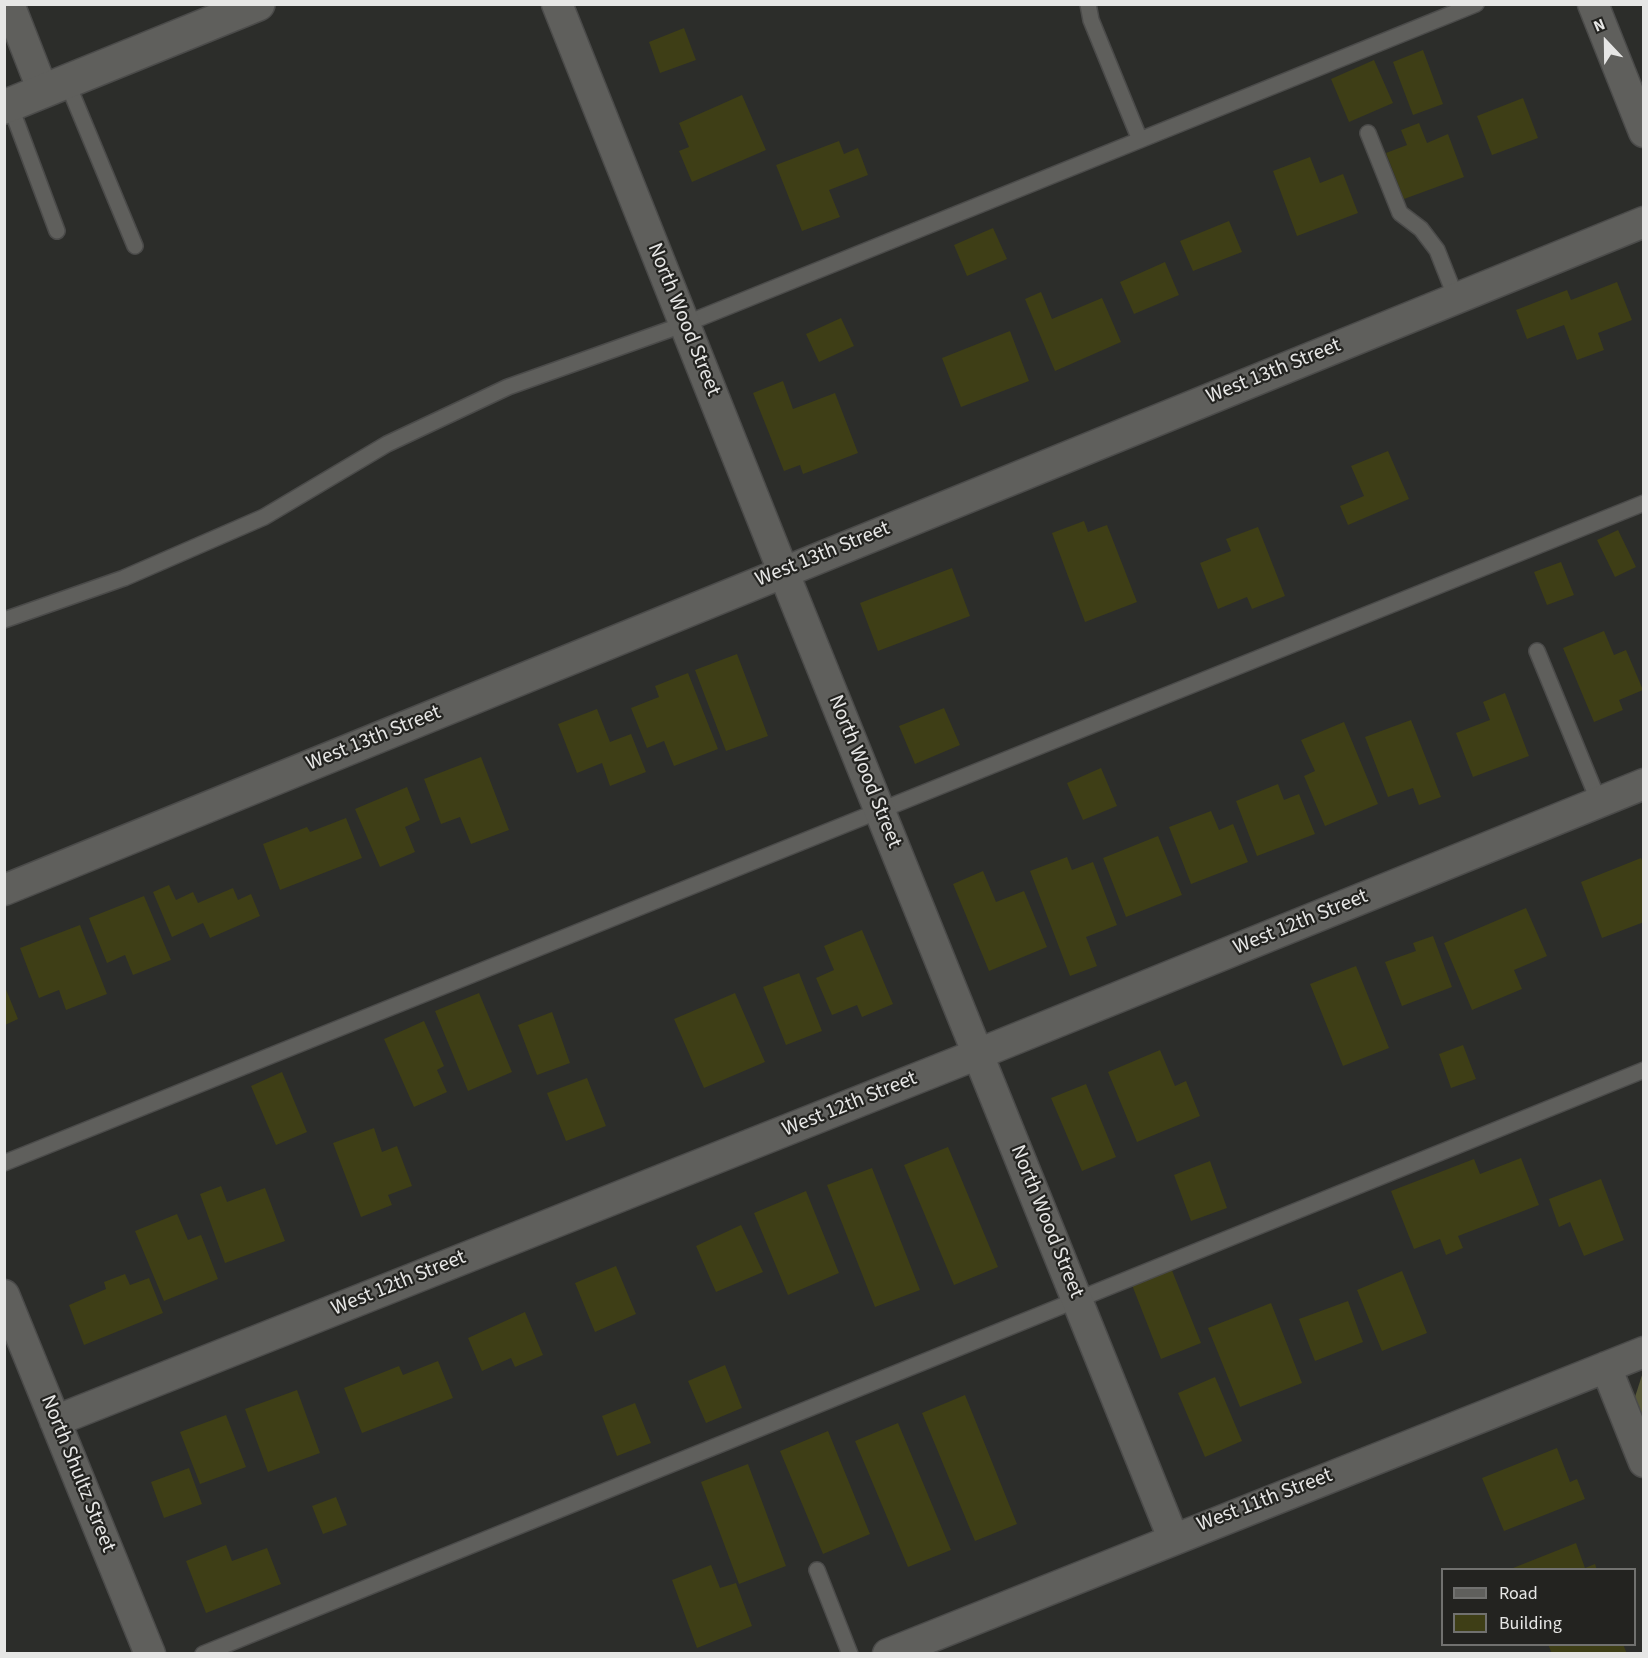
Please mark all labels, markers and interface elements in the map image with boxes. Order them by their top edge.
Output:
north arrow [1576,12,1636,72]
text: N [1590,13,1608,38]
street label: North Wood Street [641,240,725,400]
street label: West 13th Street [1203,334,1345,410]
street label: West 13th Street [752,517,894,593]
street label: North Wood Street [822,692,906,852]
street label: West 13th Street [303,701,445,777]
street label: West 12th Street [1230,885,1372,961]
street label: West 12th Street [779,1067,921,1143]
street label: North Wood Street [1004,1142,1088,1302]
street label: West 12th Street [328,1246,470,1322]
street label: North Shultz Street [34,1392,120,1556]
street label: West 11th Street [1194,1464,1336,1538]
legend [1441,1568,1636,1646]
text: Road [1499,1581,1538,1606]
text: Building [1499,1611,1562,1636]

